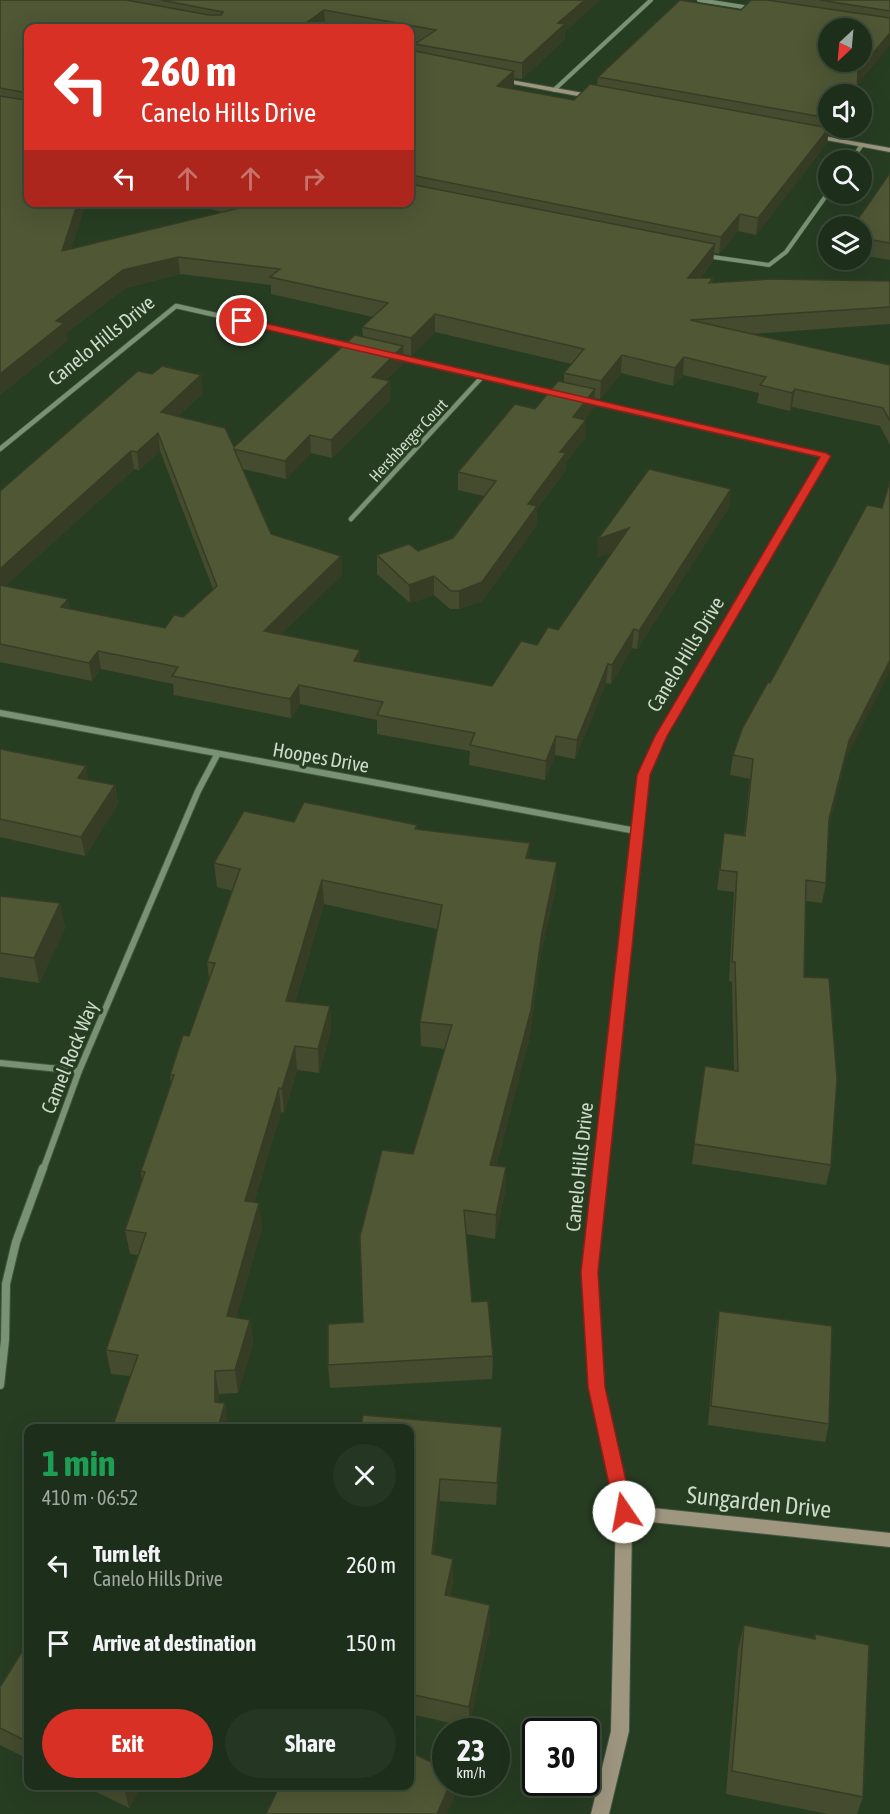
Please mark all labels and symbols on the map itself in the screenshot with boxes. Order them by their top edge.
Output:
north arrow [818,18,872,72]
street label: Canelo Hills Drive [43,290,159,390]
pin [216,295,267,346]
street label: Hershberger Court [365,395,452,486]
street label: Canelo Hills Drive [642,592,728,716]
street label: Hoopes Drive [271,737,371,777]
street label: Camel Rock Way [36,997,102,1117]
street label: Canelo Hills Drive [561,1101,597,1233]
position arrow [592,1480,656,1544]
street label: Sungarden Drive [685,1481,833,1523]
speed limit sign: 30 [522,1718,600,1796]

